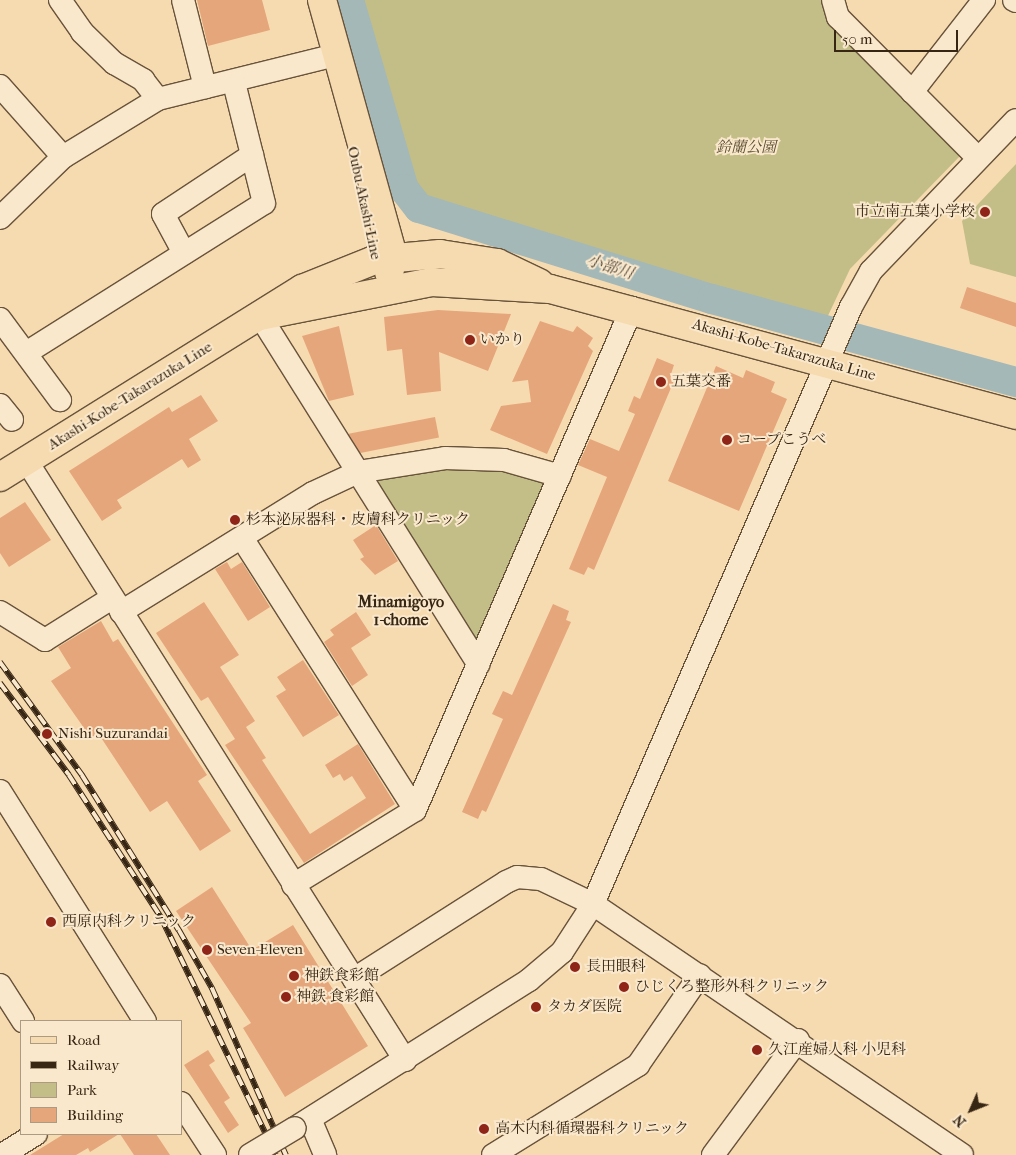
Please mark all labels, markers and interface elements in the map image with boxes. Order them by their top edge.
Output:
scale bar [836,20,960,52]
text: 50 m [842,30,872,48]
park label: 鈴蘭公園 [716,139,776,157]
street label: Oubu Akashi Line [343,145,385,261]
place label: 市立南五葉小学校 [855,203,975,221]
marker: 市立南五葉小学校 [979,206,991,218]
water label: 小部川 [584,250,636,284]
street label: Akashi-Kobe-Takarazuka Line [690,315,878,385]
place label: いかり [480,331,525,349]
marker: いかり [464,334,476,346]
street label: Akashi-Kobe-Takarazuka Line [45,338,215,454]
place label: 五葉交番 [671,373,731,391]
marker: 五葉交番 [655,376,667,388]
place label: コープこうべ [737,431,827,449]
marker: コープこうべ [721,434,733,446]
place label: 杉本泌尿器科・皮膚科クリニック [246,511,471,529]
marker: 杉本泌尿器科・皮膚科クリニック [228,513,242,527]
district label: Minamigoyo 1-chome [358,592,444,630]
place label: Nishi Suzurandai [58,725,168,743]
marker: Nishi Suzurandai [40,727,54,741]
place label: 西原内科クリニック [62,913,197,931]
marker: 西原内科クリニック [44,915,58,929]
place label: Seven-Eleven [217,941,303,959]
marker: Seven-Eleven [201,944,213,956]
place label: 長田眼科 [586,958,646,976]
marker: 長田眼科 [568,960,582,974]
place label: 神鉄食彩館 [304,967,379,985]
marker: 神鉄食彩館 [288,970,300,982]
place label: ひじくろ整形外科クリニック [635,978,830,996]
marker: ひじくろ整形外科クリニック [617,980,631,994]
place label: 神鉄 食彩館 [296,988,374,1006]
marker: 神鉄 食彩館 [280,991,292,1003]
place label: タカダ医院 [547,998,622,1016]
marker: タカダ医院 [529,1000,543,1014]
legend [20,1020,182,1135]
text: Road [67,1031,100,1049]
place label: 久江産婦人科 小児科 [768,1041,906,1059]
marker: 久江産婦人科 小児科 [750,1043,764,1057]
text: Railway [67,1056,119,1074]
text: Park [67,1081,97,1099]
north arrow [946,1085,996,1135]
text: Building [67,1106,123,1124]
text: N [950,1111,970,1130]
place label: 高木内科循環器科クリニック [495,1120,690,1138]
marker: 高木内科循環器科クリニック [477,1122,491,1136]

